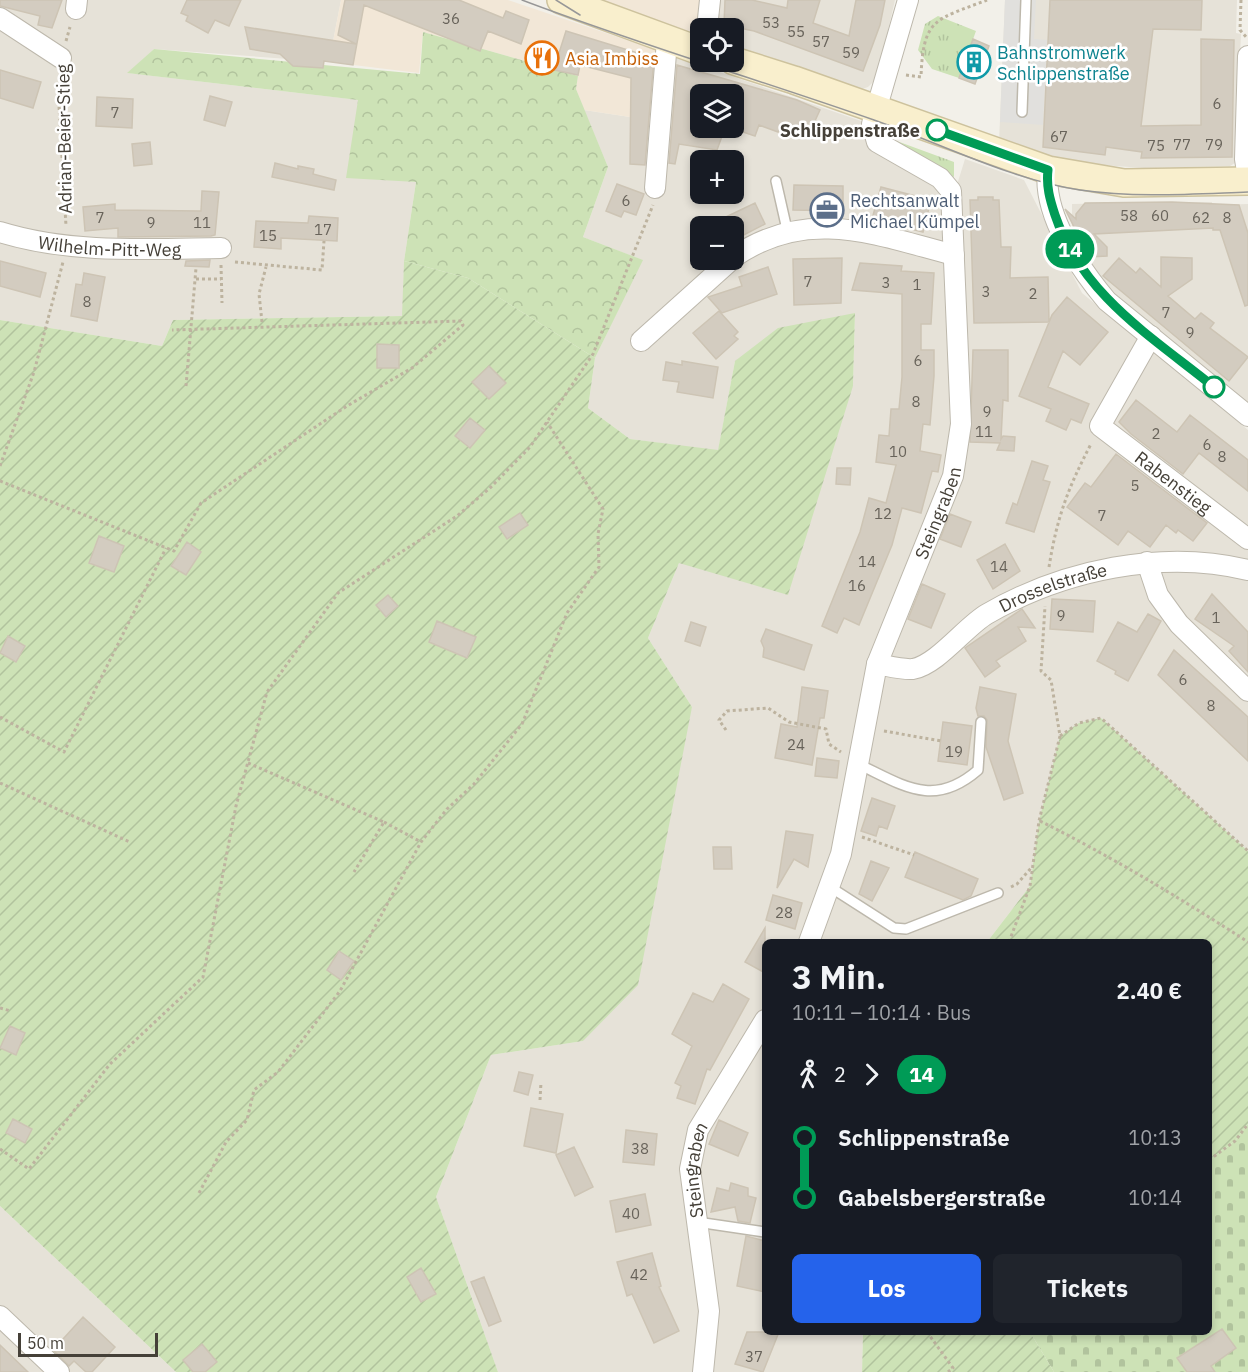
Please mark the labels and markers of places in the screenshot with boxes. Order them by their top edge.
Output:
restaurant icon: Asia Imbiss [524,40,560,76]
place label: Bahnstromwerk Schlippenstraße [997,41,1130,85]
building icon: Bahnstromwerk Schlippenstraße [956,44,992,80]
place label: Asia Imbiss [565,47,659,70]
place label: Schlippenstraße [780,119,920,142]
marker: Schlippenstraße [926,119,948,141]
place label: Rechtsanwalt Michael Kümpel [850,189,980,233]
office icon: Rechtsanwalt Michael Kümpel [809,192,845,228]
unlabelled marker [1203,376,1225,398]

